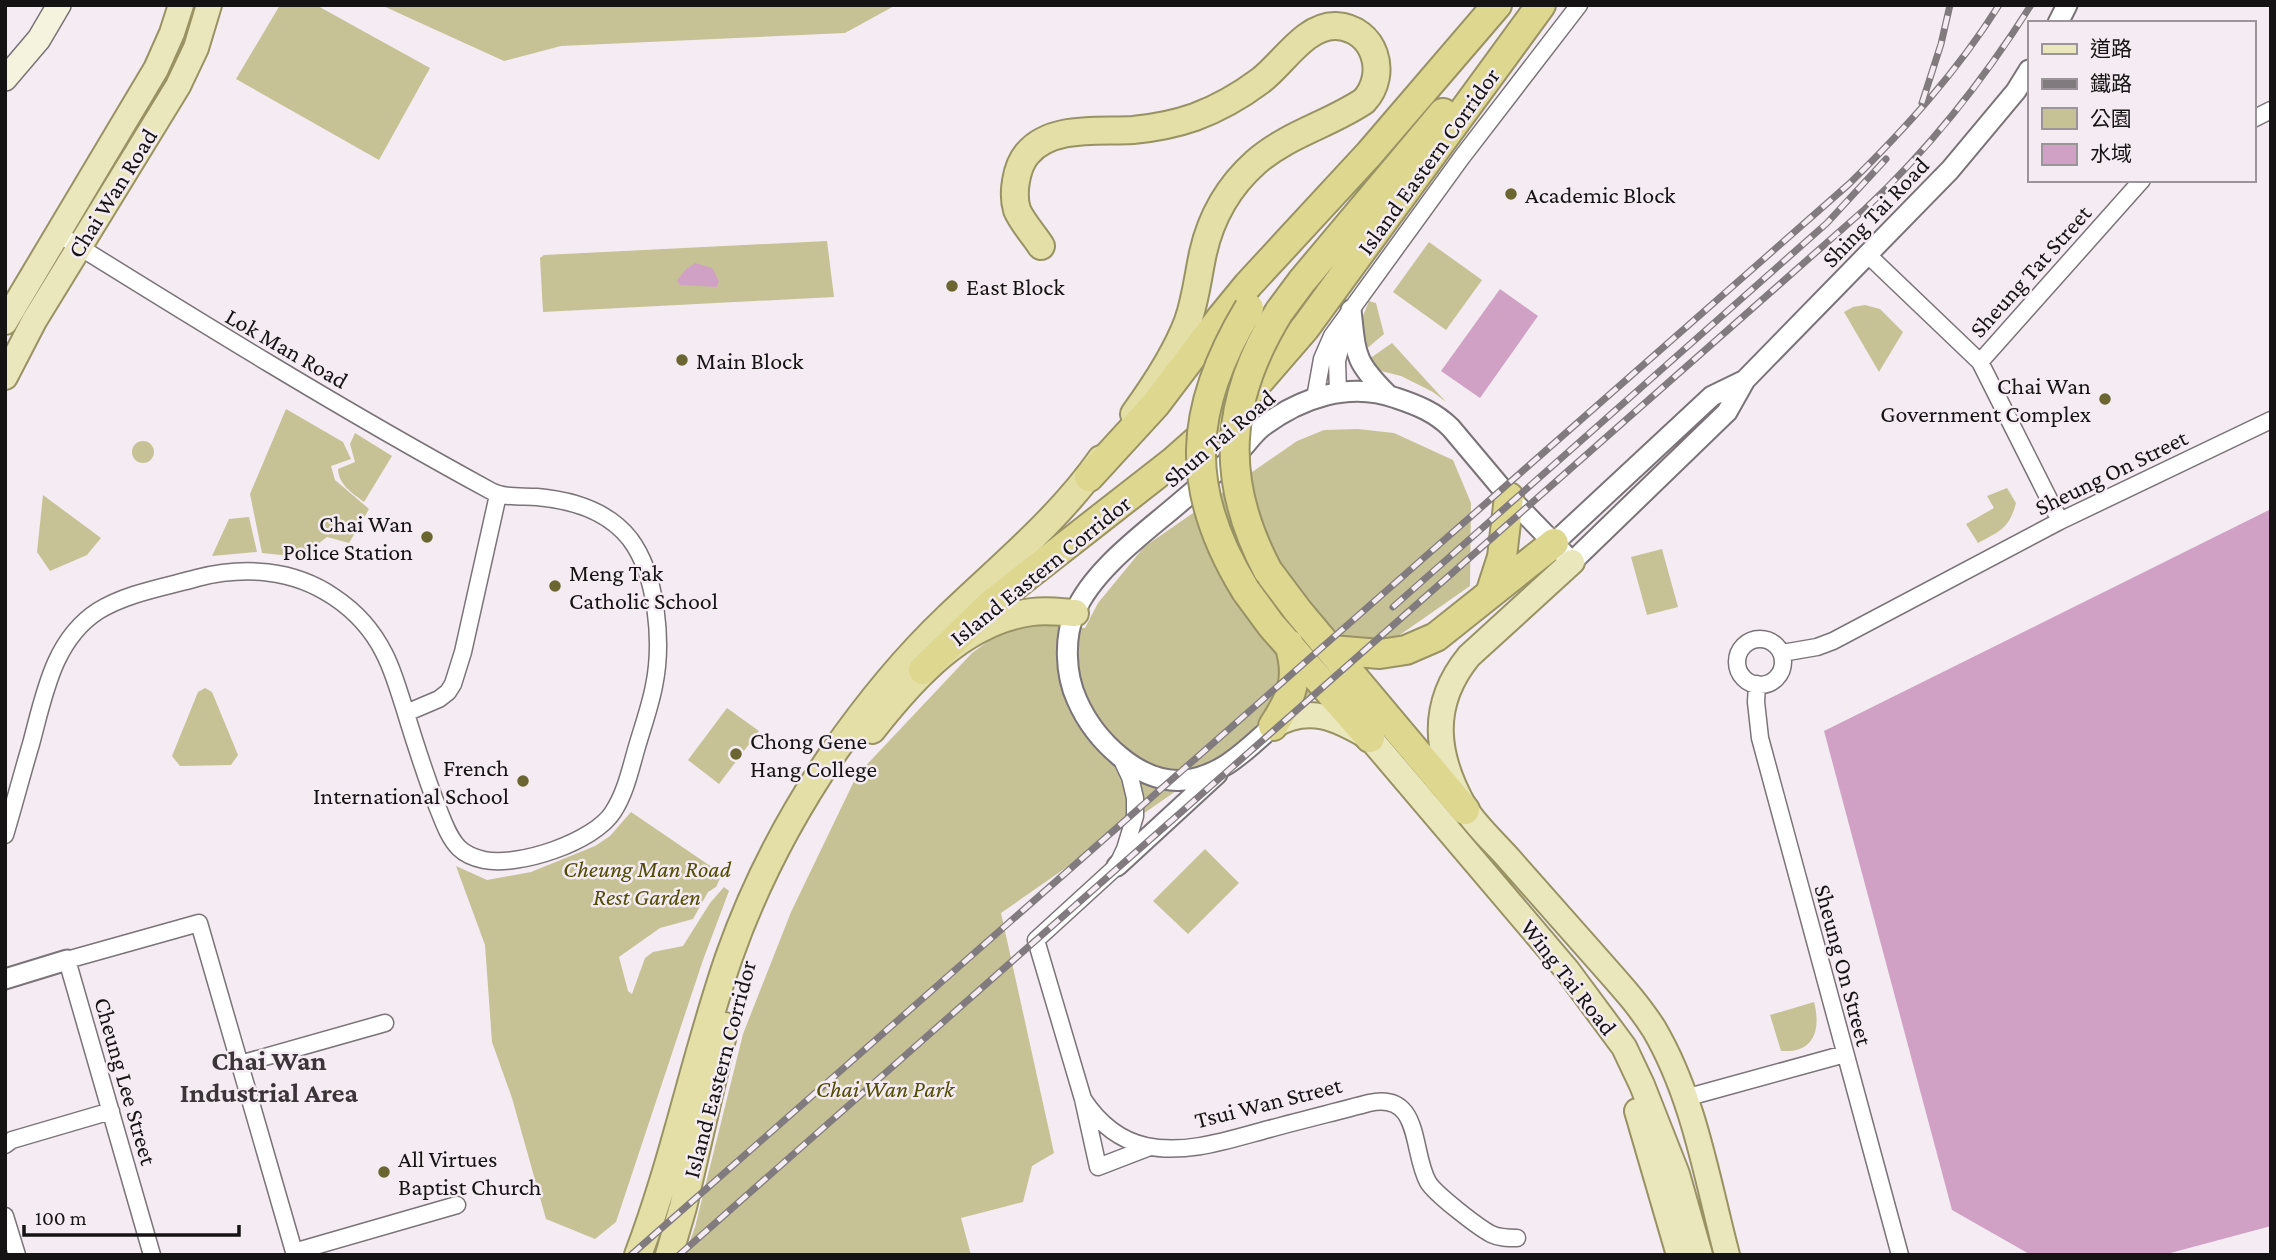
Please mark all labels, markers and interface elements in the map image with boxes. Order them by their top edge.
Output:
legend [2028,21,2255,182]
text: 道路 [2090,37,2132,61]
street label: Island Eastern Corridor [1351,62,1505,260]
text: 鐵路 [2090,72,2132,96]
text: 公園 [2090,107,2132,131]
street label: Chai Wan Road [62,123,163,263]
text: 水域 [2090,142,2132,166]
street label: Shing Tai Road [1816,151,1934,273]
place label: Academic Block [1525,181,1676,208]
marker: Academic Block [1503,186,1519,202]
street label: Sheung Tat Street [1964,199,2097,343]
place label: East Block [966,273,1065,300]
marker: East Block [944,278,960,294]
street label: Lok Man Road [221,302,353,394]
place label: Main Block [696,347,804,374]
marker: Main Block [674,352,690,368]
place label: Chai Wan Government Complex [1880,372,2091,427]
street label: Shun Tai Road [1158,383,1280,492]
marker: Chai Wan Government Complex [2097,391,2113,407]
street label: Sheung On Street [2030,423,2193,521]
street label: Island Eastern Corridor [944,489,1136,651]
place label: Chai Wan Police Station [283,510,413,565]
marker: Chai Wan Police Station [419,529,435,545]
place label: Meng Tak Catholic School [569,559,718,614]
marker: Meng Tak Catholic School [547,578,563,594]
place label: Chong Gene Hang College [750,727,877,782]
marker: Chong Gene Hang College [728,746,744,762]
place label: French International School [313,754,509,809]
marker: French International School [515,773,531,789]
park label: Cheung Man Road Rest Garden [563,855,732,910]
street label: Sheung On Street [1809,881,1879,1050]
street label: Wing Tai Road [1515,914,1623,1041]
street label: Island Eastern Corridor [677,957,761,1181]
street label: Cheung Lee Street [89,994,163,1169]
district label: Chai Wan Industrial Area [180,1045,359,1108]
street label: Tsui Wan Street [1192,1070,1345,1133]
park label: Chai Wan Park [816,1075,956,1102]
place label: All Virtues Baptist Church [398,1145,542,1200]
marker: All Virtues Baptist Church [376,1164,392,1180]
scale bar [24,1194,240,1238]
text: 100 m [35,1206,87,1230]

